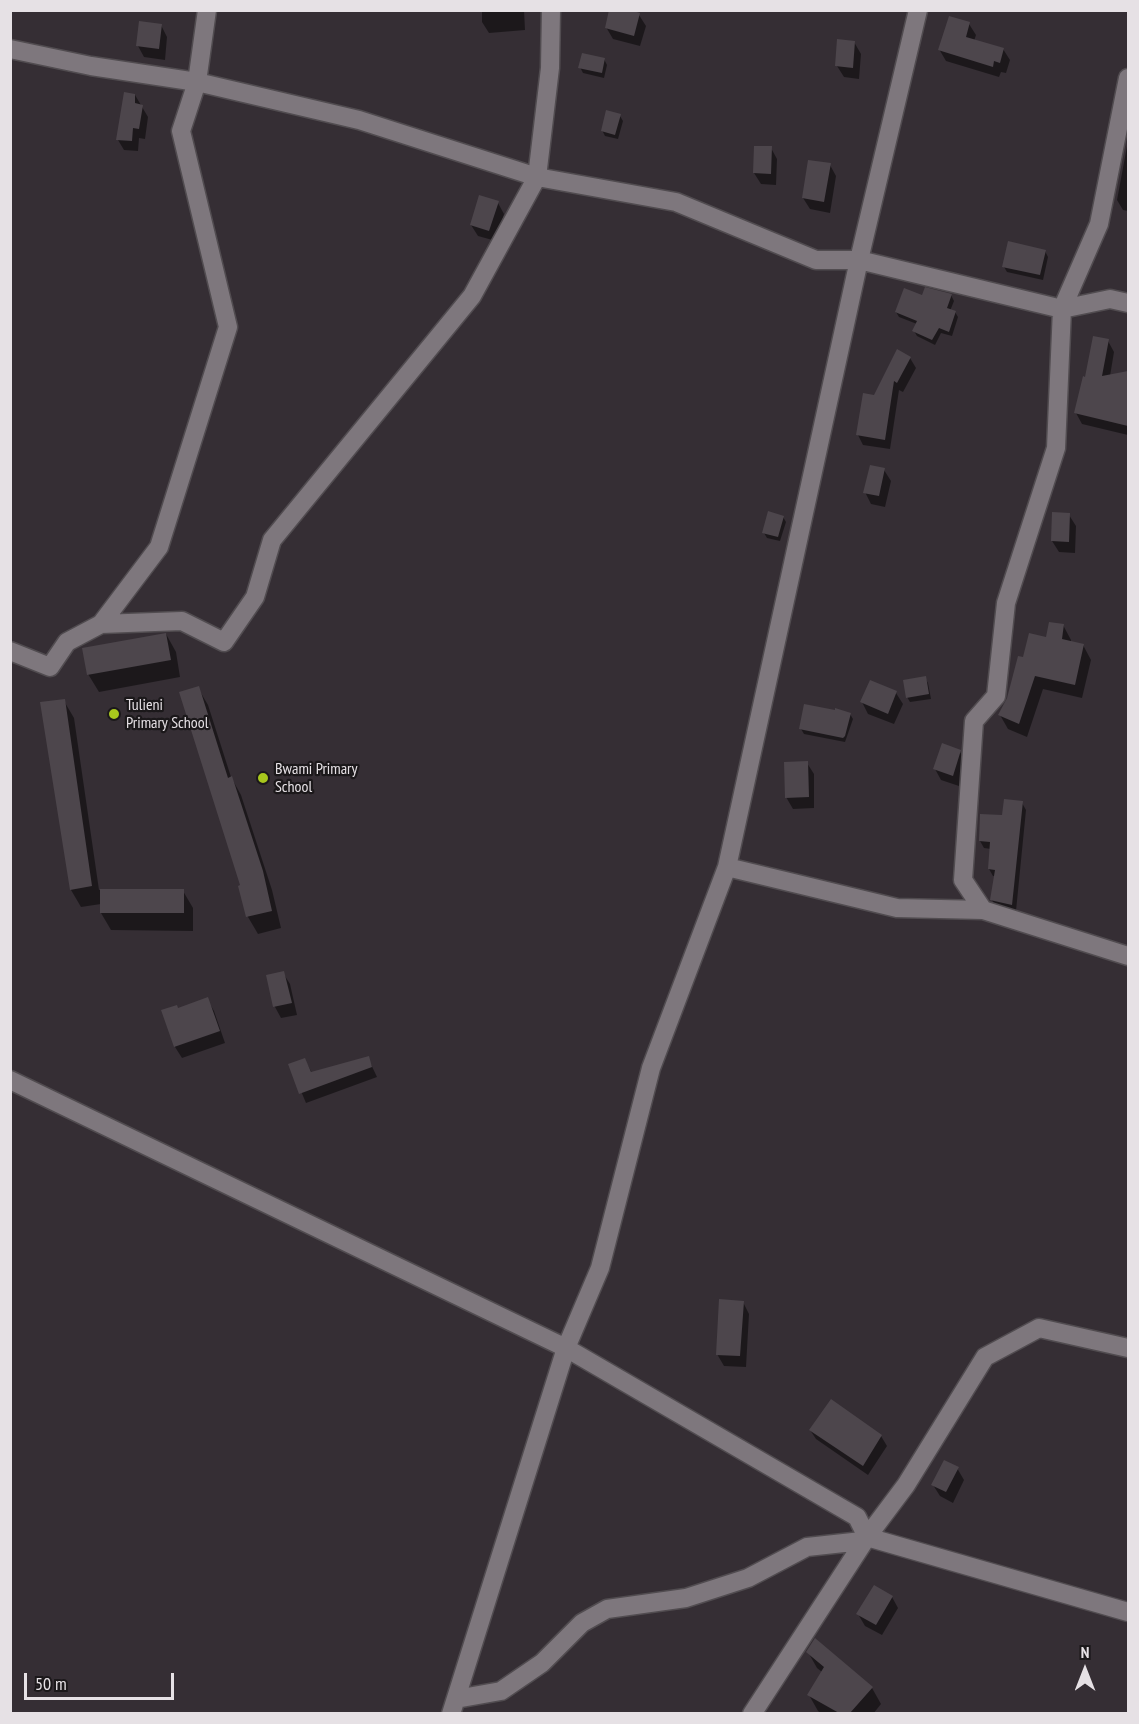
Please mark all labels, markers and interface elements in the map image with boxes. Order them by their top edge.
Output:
place label: Tulieni Primary School [126,695,208,733]
marker: Tulieni Primary School [107,707,121,721]
place label: Bwami Primary School [275,759,358,797]
marker: Bwami Primary School [256,771,270,785]
north arrow [1055,1640,1115,1700]
text: N [1081,1642,1089,1662]
scale bar [27,1661,177,1699]
text: 50 m [35,1672,67,1695]

